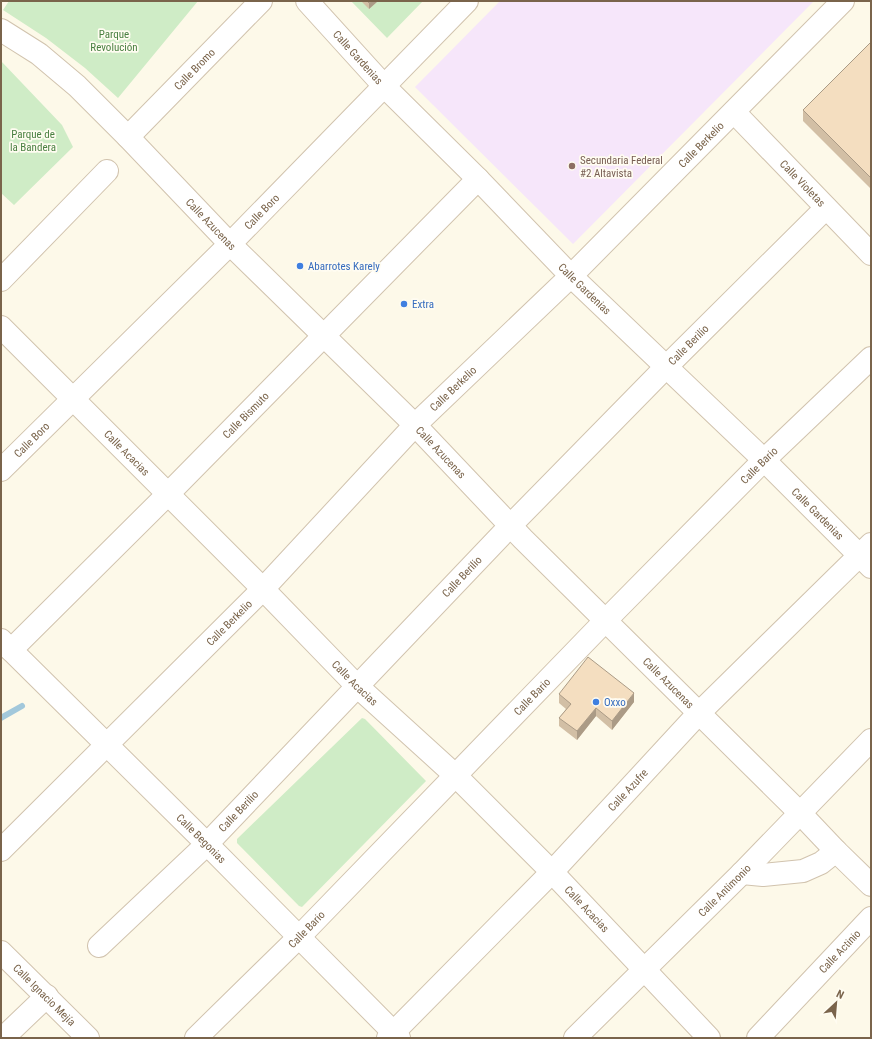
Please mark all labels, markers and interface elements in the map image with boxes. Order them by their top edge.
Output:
park label: Parque Revolución [90,28,138,54]
street label: Calle Gardenias [330,28,385,87]
street label: Calle Bromo [172,46,218,93]
street label: Calle Berkelio [676,119,727,171]
park label: Parque de la Bandera [10,128,56,154]
place label: Secundaria Federal #2 Altavista [580,154,663,180]
street label: Calle Violetas [777,158,828,210]
marker: Secundaria Federal #2 Altavista [567,161,577,171]
street label: Calle Boro [242,191,283,232]
street label: Calle Azucenas [183,196,238,253]
place label: Abarrotes Karely [308,260,380,273]
marker: Abarrotes Karely [295,261,305,271]
street label: Calle Gardenias [555,261,613,317]
place label: Extra [412,298,434,311]
marker: Extra [399,299,409,309]
street label: Calle Berilio [666,322,712,368]
street label: Calle Berkelio [427,364,480,414]
street label: Calle Bismuto [220,389,272,441]
street label: Calle Boro [12,420,53,460]
street label: Calle Azucenas [413,424,468,481]
street label: Calle Acacias [101,428,152,479]
street label: Calle Bario [738,444,781,487]
street label: Calle Gardenias [789,485,846,543]
street label: Calle Berilio [440,553,485,600]
street label: Calle Berkelio [204,597,255,649]
street label: Calle Azucenas [640,655,696,711]
street label: Calle Acacias [329,658,380,709]
street label: Calle Bario [511,675,554,718]
place label: Oxxo [604,696,626,709]
marker: Oxxo [591,697,601,707]
street label: Calle Azufre [605,767,651,814]
street label: Calle Berilio [216,788,262,835]
street label: Calle Begonias [174,811,228,866]
street label: Calle Antimonio [696,862,754,920]
street label: Calle Acacias [562,883,612,935]
street label: Calle Bario [286,908,328,951]
street label: Calle Actinio [816,927,864,976]
street label: Calle Ignacio Mejía [10,962,78,1029]
north arrow [816,983,856,1023]
text: N [834,987,846,1002]

